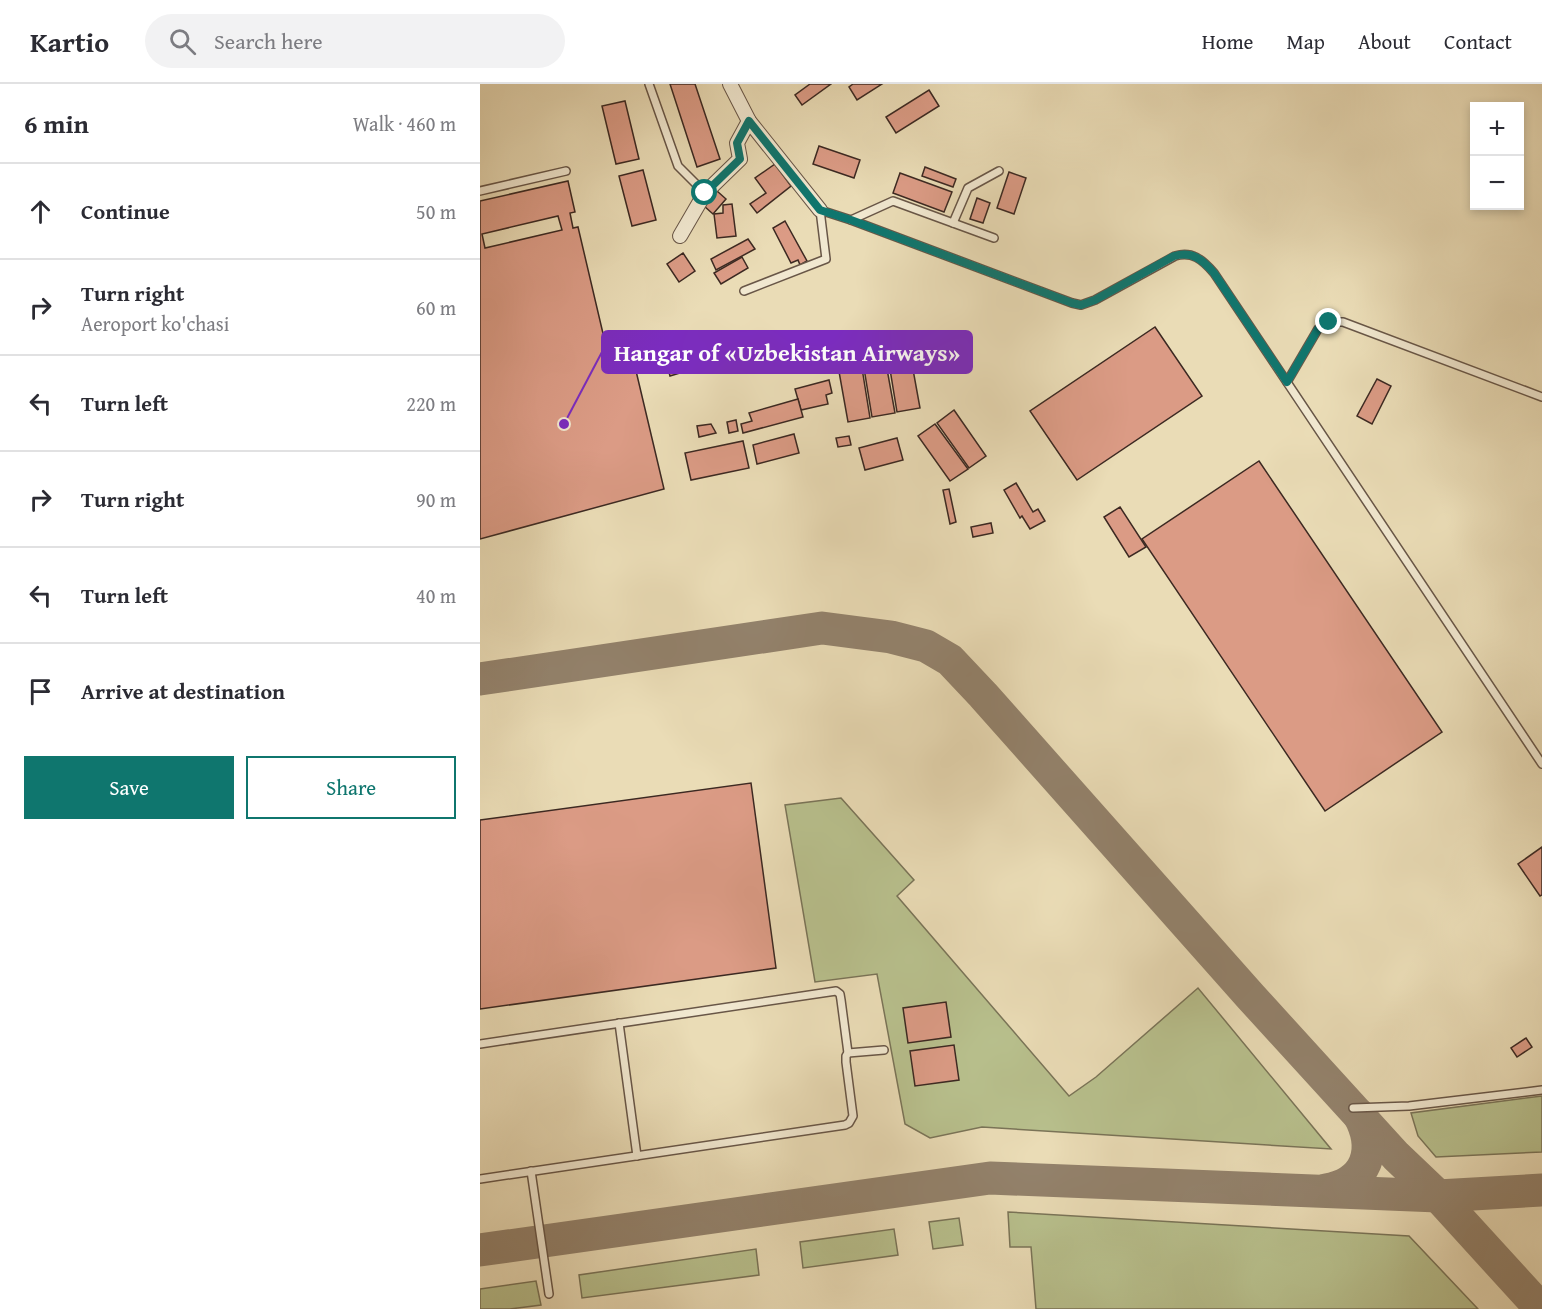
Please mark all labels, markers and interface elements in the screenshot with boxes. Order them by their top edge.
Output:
search box [145,14,565,68]
text: Kartio [30,21,109,62]
icon: search [166,25,199,58]
text: Search here [214,25,323,57]
text: Home [1202,26,1253,57]
text: Map [1286,26,1325,57]
text: About [1358,26,1411,57]
text: Contact [1444,26,1512,57]
map controls [1470,102,1524,210]
button: + [1470,102,1524,156]
text: 6 min [24,104,89,143]
text: Walk · 460 m [353,109,456,138]
button: − [1470,156,1524,210]
route start [691,179,717,205]
icon: ahead [24,195,57,228]
text: Continue [81,195,170,227]
text: 50 m [416,197,456,226]
text: Turn right [81,277,184,309]
icon: right [24,291,57,324]
text: 60 m [416,293,456,322]
route end [1315,308,1341,334]
text: Aeroport ko'chasi [81,309,229,338]
callout: Hangar of «Uzbekistan Airways» [602,331,972,373]
text: Hangar of «Uzbekistan Airways» [614,335,960,370]
icon: left [24,387,57,420]
text: Turn left [81,387,168,419]
text: 220 m [406,389,456,418]
icon: right [24,483,57,516]
text: Turn right [81,483,184,515]
text: 90 m [416,485,456,514]
icon: left [24,579,57,612]
text: Turn left [81,579,168,611]
text: 40 m [416,581,456,610]
icon: arrive [24,675,57,708]
text: Arrive at destination [81,675,285,707]
button: Save [24,756,234,819]
button: Share [246,756,456,819]

